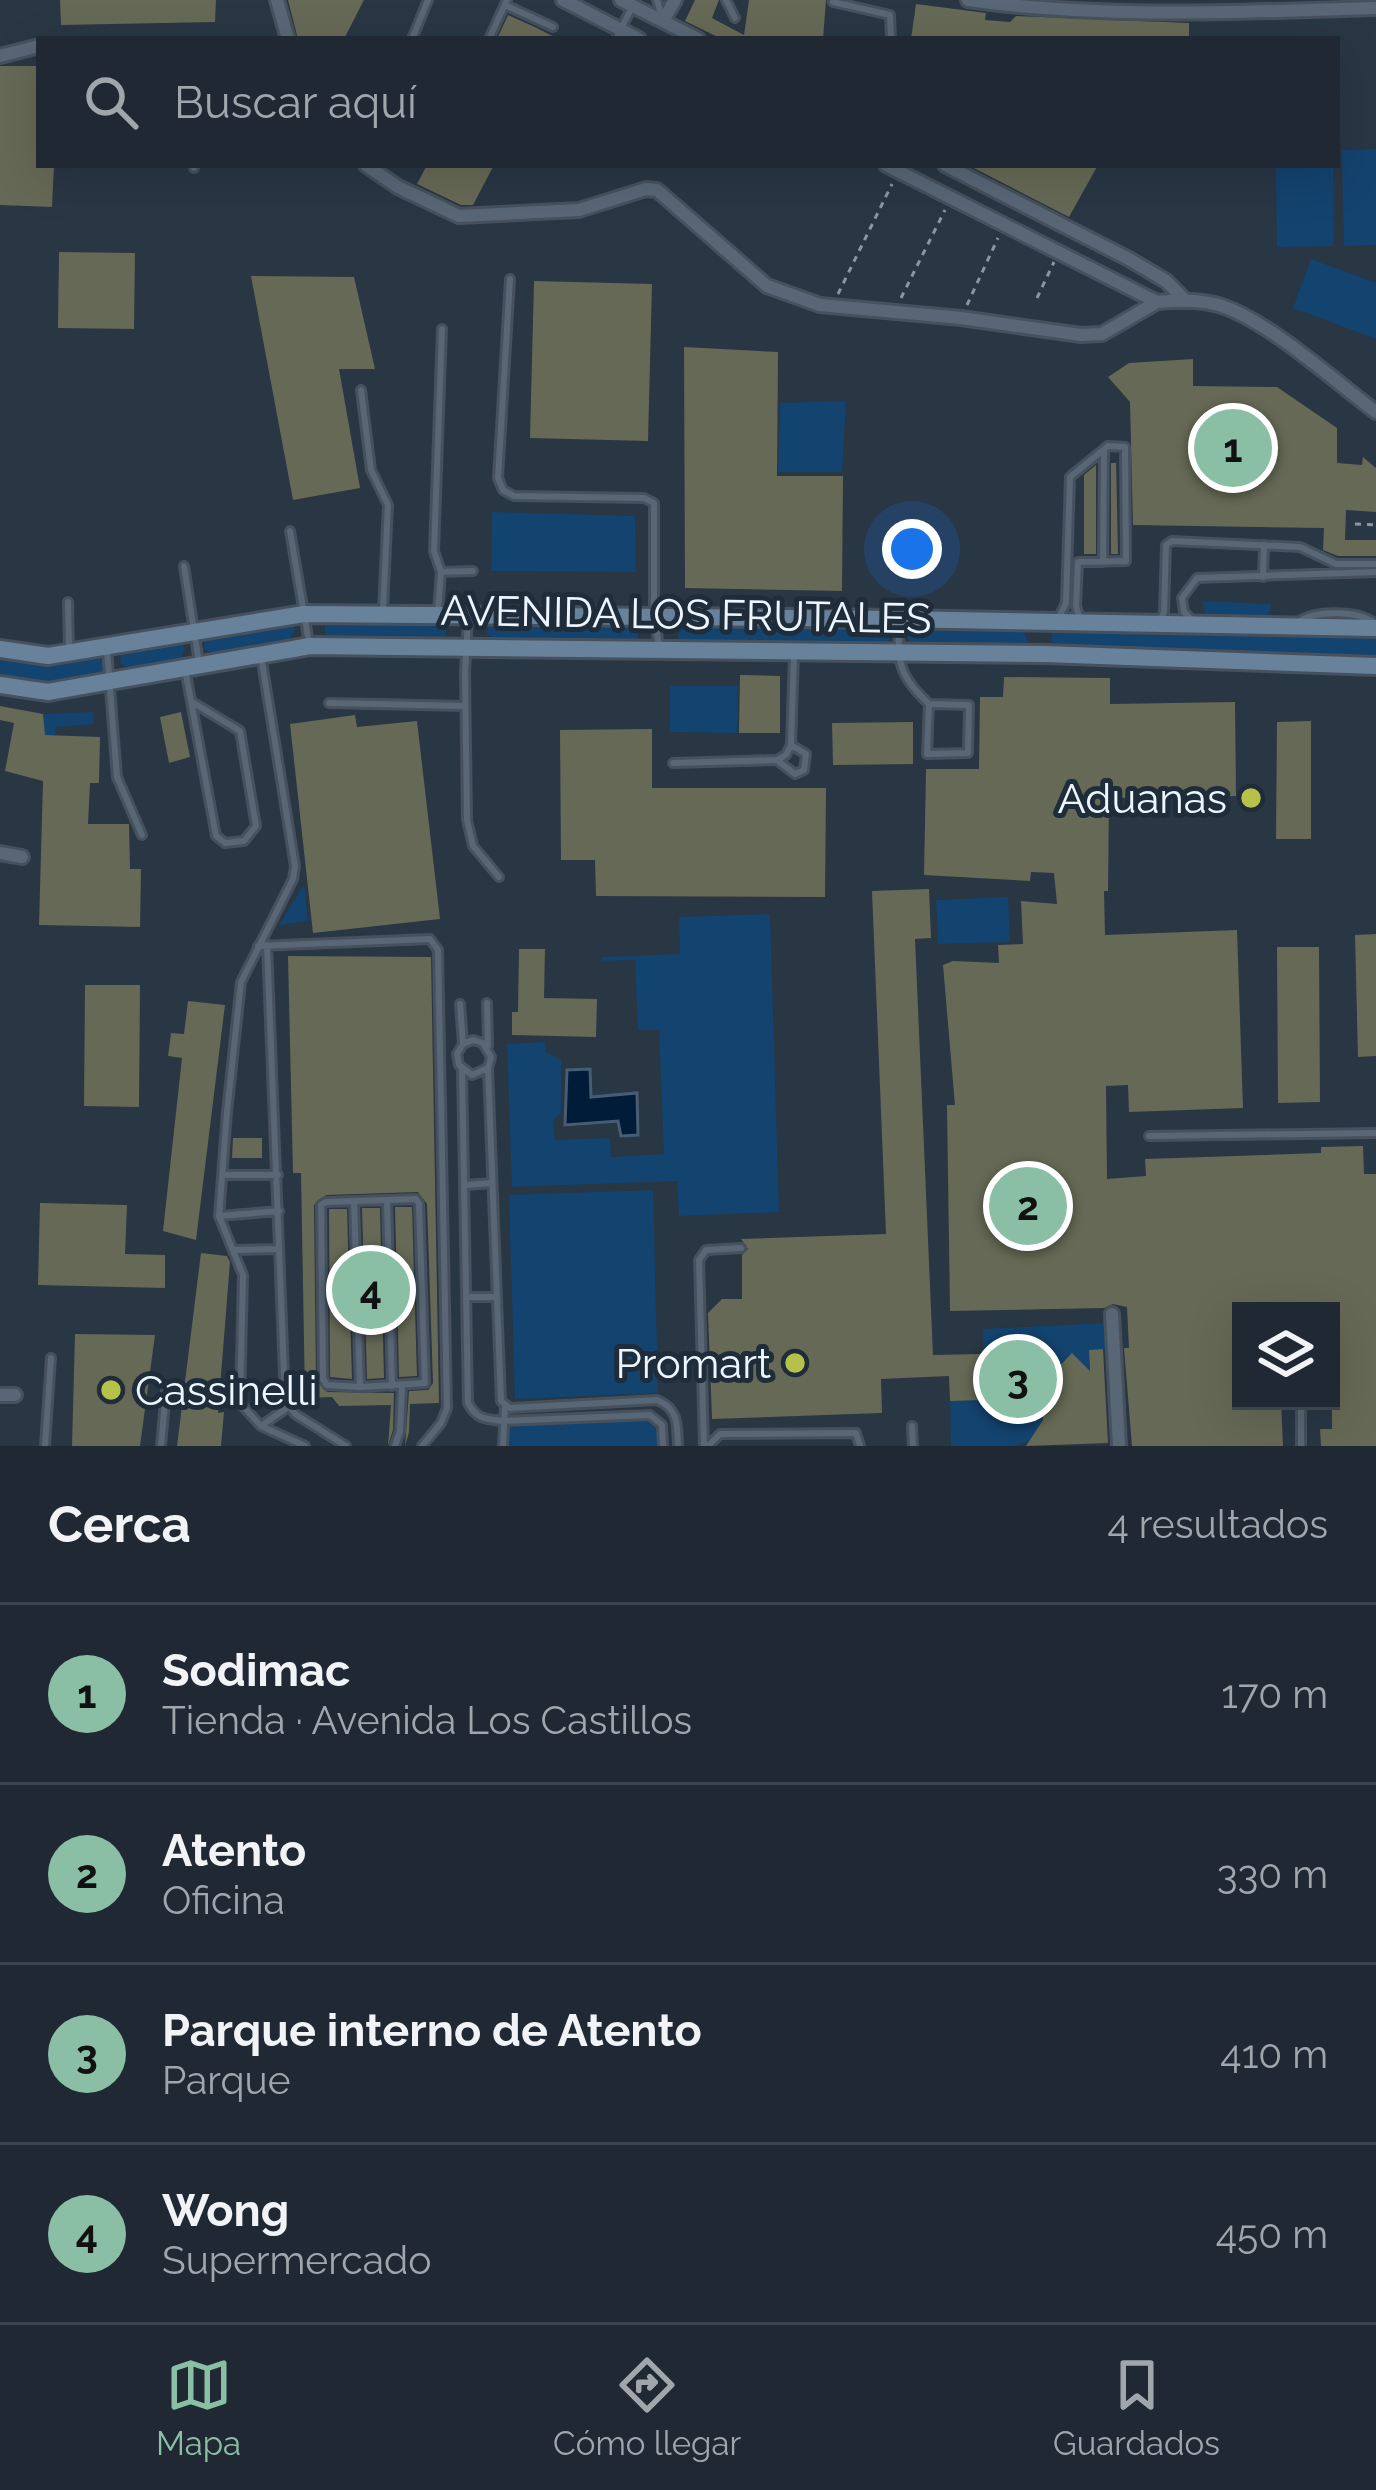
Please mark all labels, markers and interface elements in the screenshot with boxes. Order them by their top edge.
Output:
search box [36,36,1340,168]
icon: search [78,69,144,135]
text: Buscar aquí [174,76,417,129]
pin: 1 [1194,403,1272,493]
your location [882,519,942,579]
street label: AVENIDA LOS FRUTALES [440,586,932,643]
place label: Aduanas [1058,774,1227,823]
marker: Aduanas [1238,785,1264,811]
pin: 2 [989,1161,1067,1251]
pin: 4 [332,1245,410,1335]
map controls [1232,1302,1340,1410]
button: layers [1232,1302,1340,1410]
pin: 3 [979,1334,1057,1424]
place label: Promart [616,1339,771,1388]
marker: Promart [782,1350,808,1376]
place label: Cassinelli [135,1366,318,1415]
marker: Cassinelli [98,1377,124,1403]
text: Cerca [48,1494,191,1554]
text: 4 resultados [1108,1501,1328,1547]
text: Sodimac [162,1644,350,1697]
text: 1 [77,1671,97,1717]
text: 170 m [1221,1671,1328,1717]
text: Tienda · Avenida Los Castillos [162,1697,692,1743]
text: Atento [162,1824,306,1877]
text: 2 [76,1851,98,1897]
text: 330 m [1217,1851,1328,1897]
text: Oficina [162,1877,285,1923]
text: Parque interno de Atento [162,2004,702,2057]
text: 3 [76,2031,98,2077]
text: 410 m [1220,2031,1328,2077]
text: Parque [162,2057,291,2103]
text: Wong [162,2184,289,2237]
text: 4 [76,2211,98,2257]
text: 450 m [1216,2211,1328,2257]
text: Supermercado [162,2237,431,2283]
tab: Mapa [156,2352,241,2463]
tab: Cómo llegar [553,2352,741,2463]
tab: Guardados [1053,2352,1220,2463]

